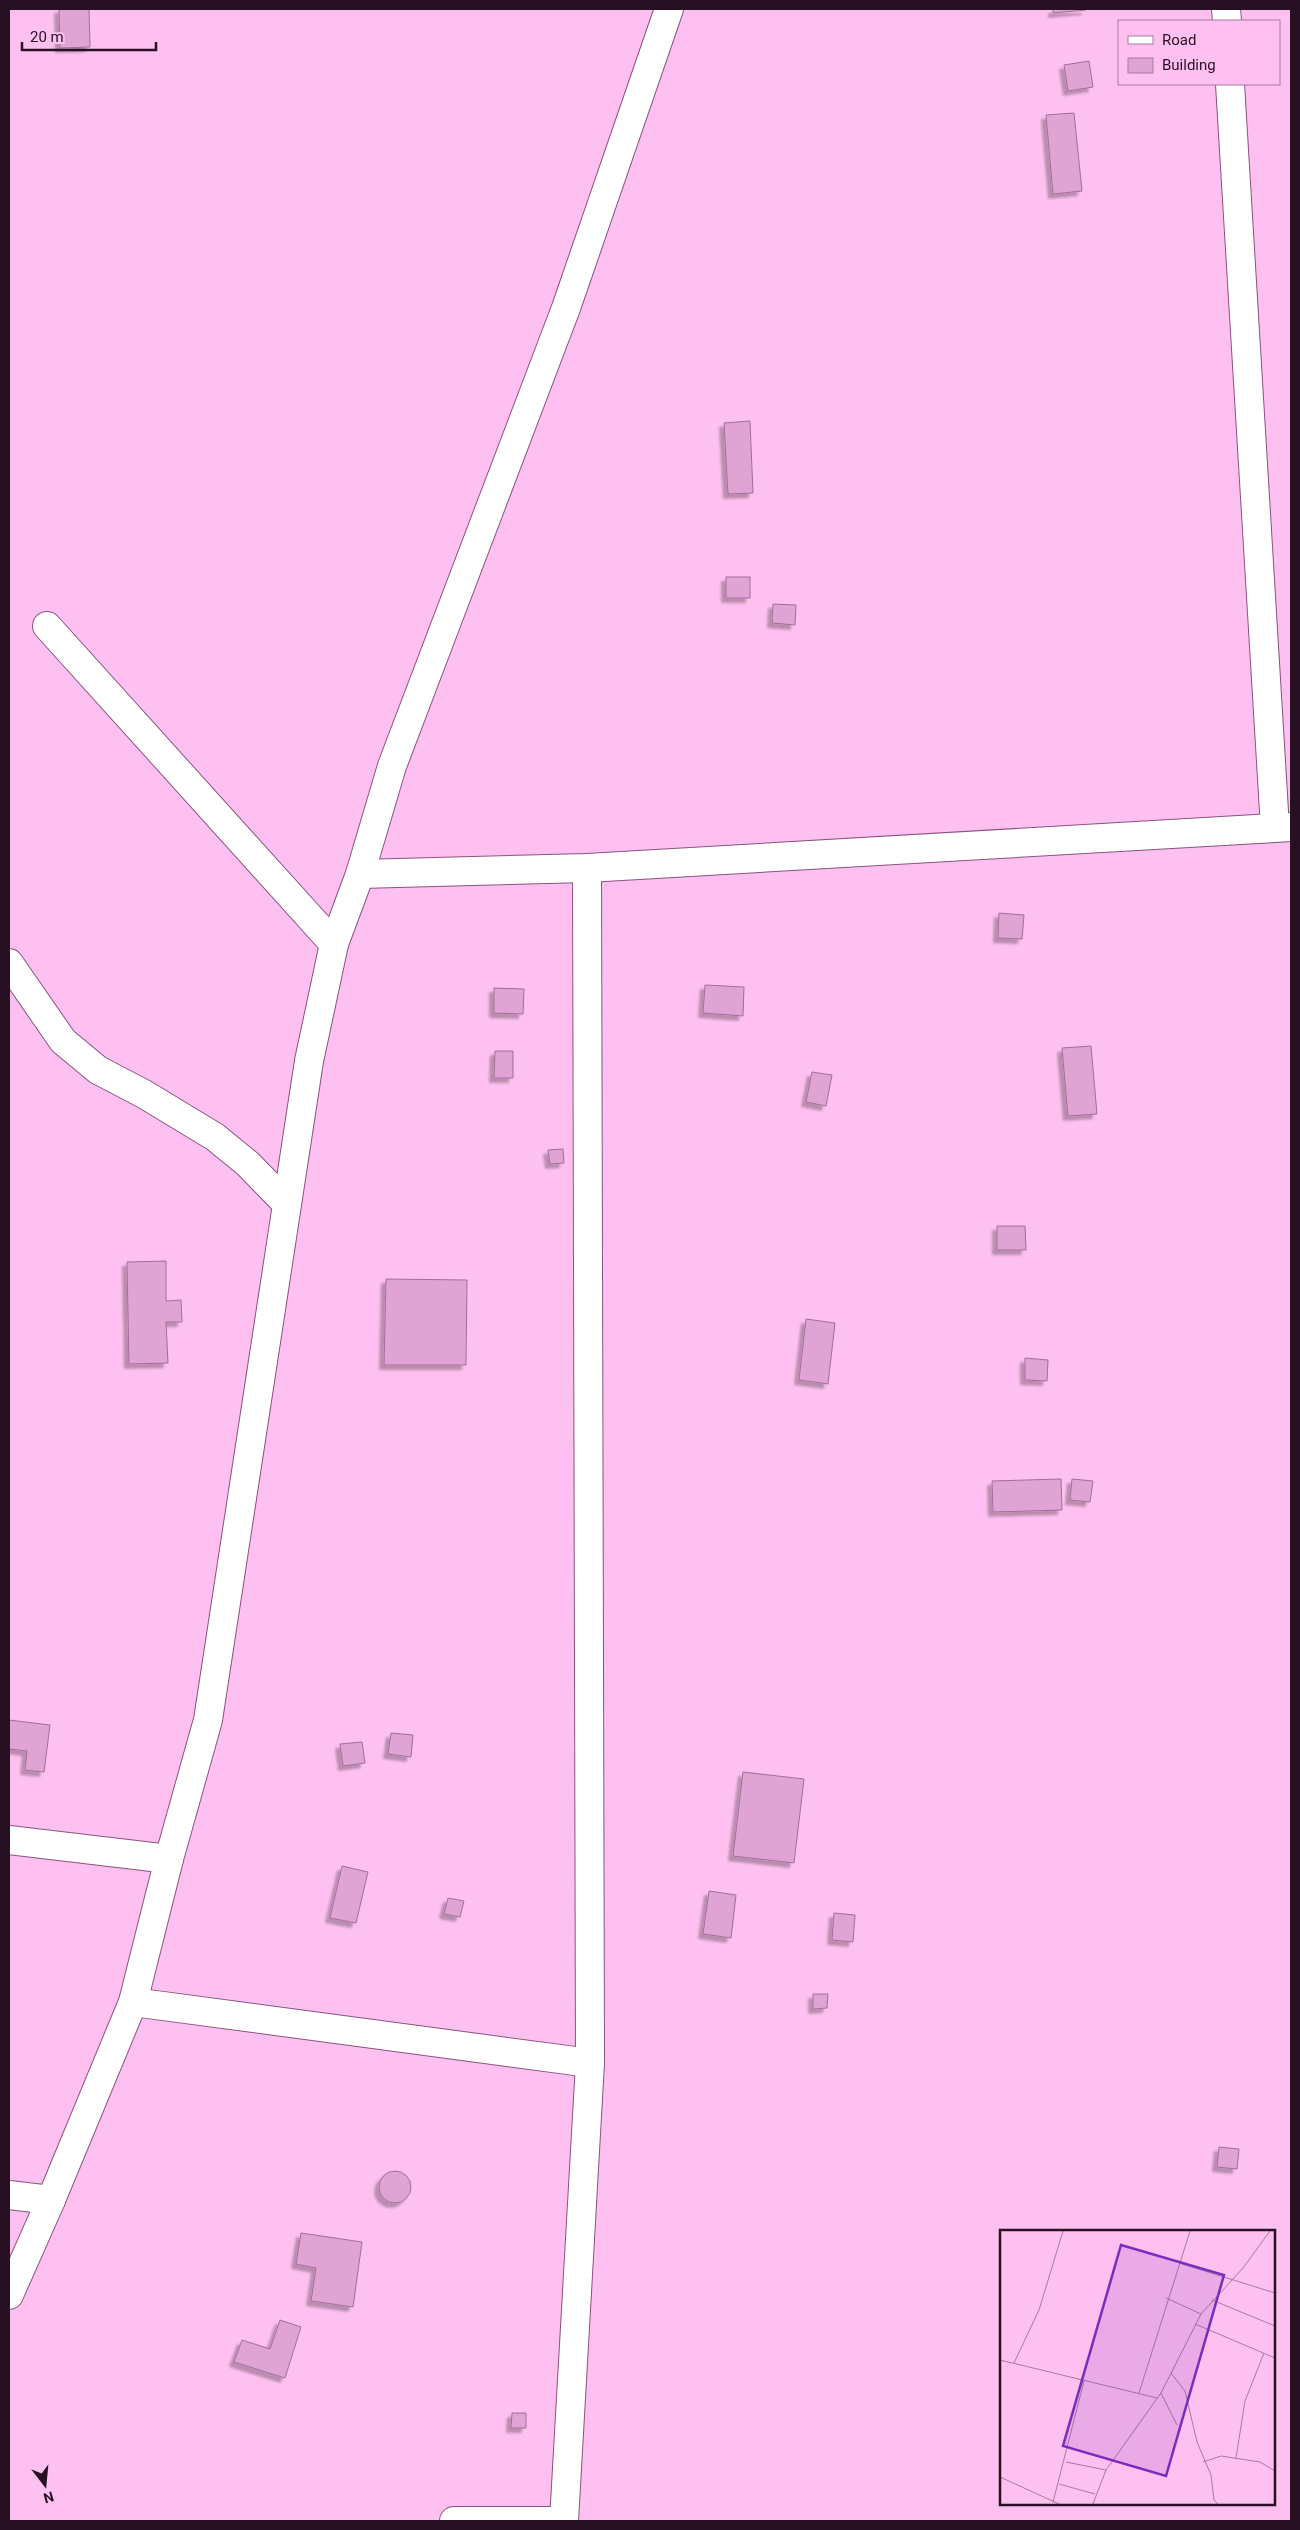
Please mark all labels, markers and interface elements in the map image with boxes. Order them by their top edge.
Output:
scale bar [22,20,156,52]
legend [1118,20,1280,85]
text: 20 m [30,28,64,46]
text: Road [1162,31,1196,49]
text: Building [1162,56,1216,74]
inset map [1000,2230,1275,2505]
north arrow [20,2460,70,2510]
text: N [42,2488,56,2507]

